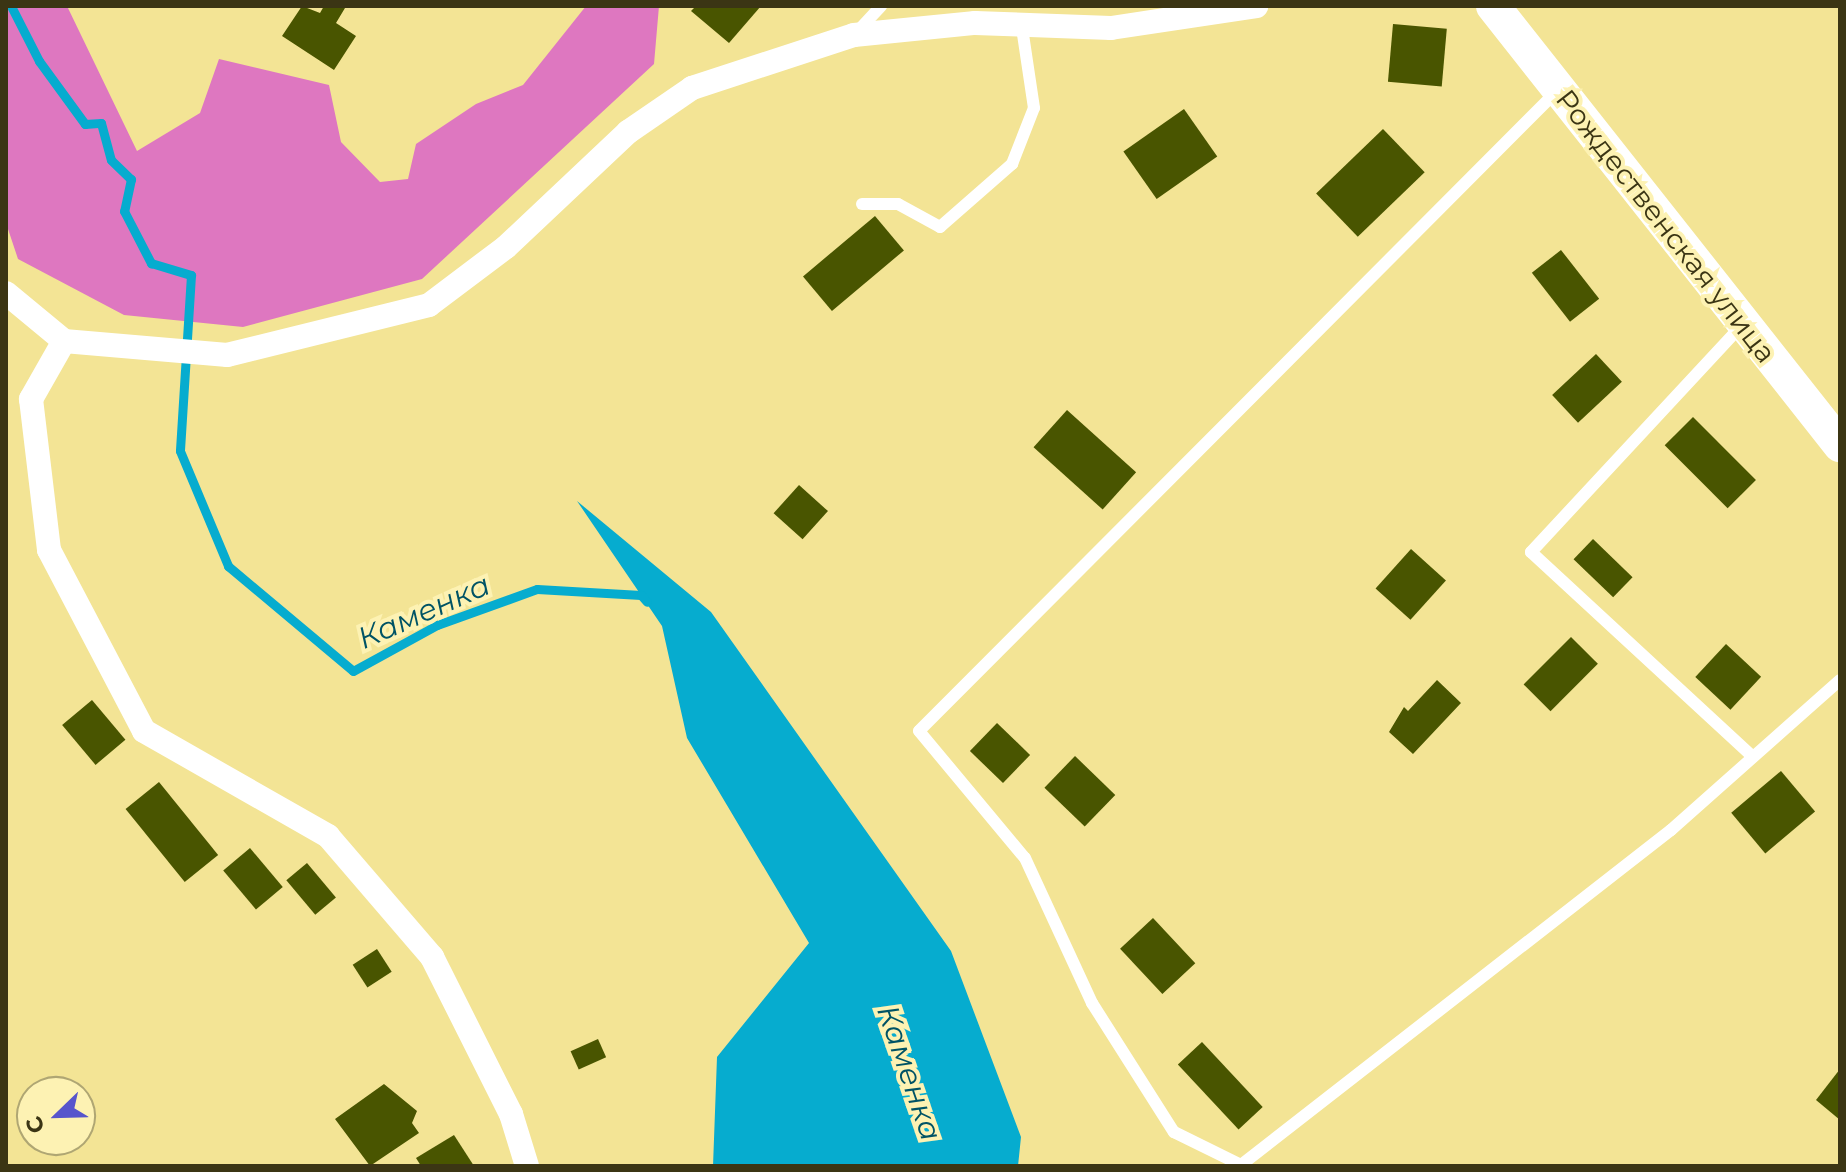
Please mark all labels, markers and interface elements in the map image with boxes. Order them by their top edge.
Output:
street label: Рождественская улица [1549,83,1783,369]
water label: Каменка [352,567,496,657]
water label: Каменка [869,1001,949,1145]
north arrow [16,1076,96,1156]
text: С [20,1112,51,1137]

